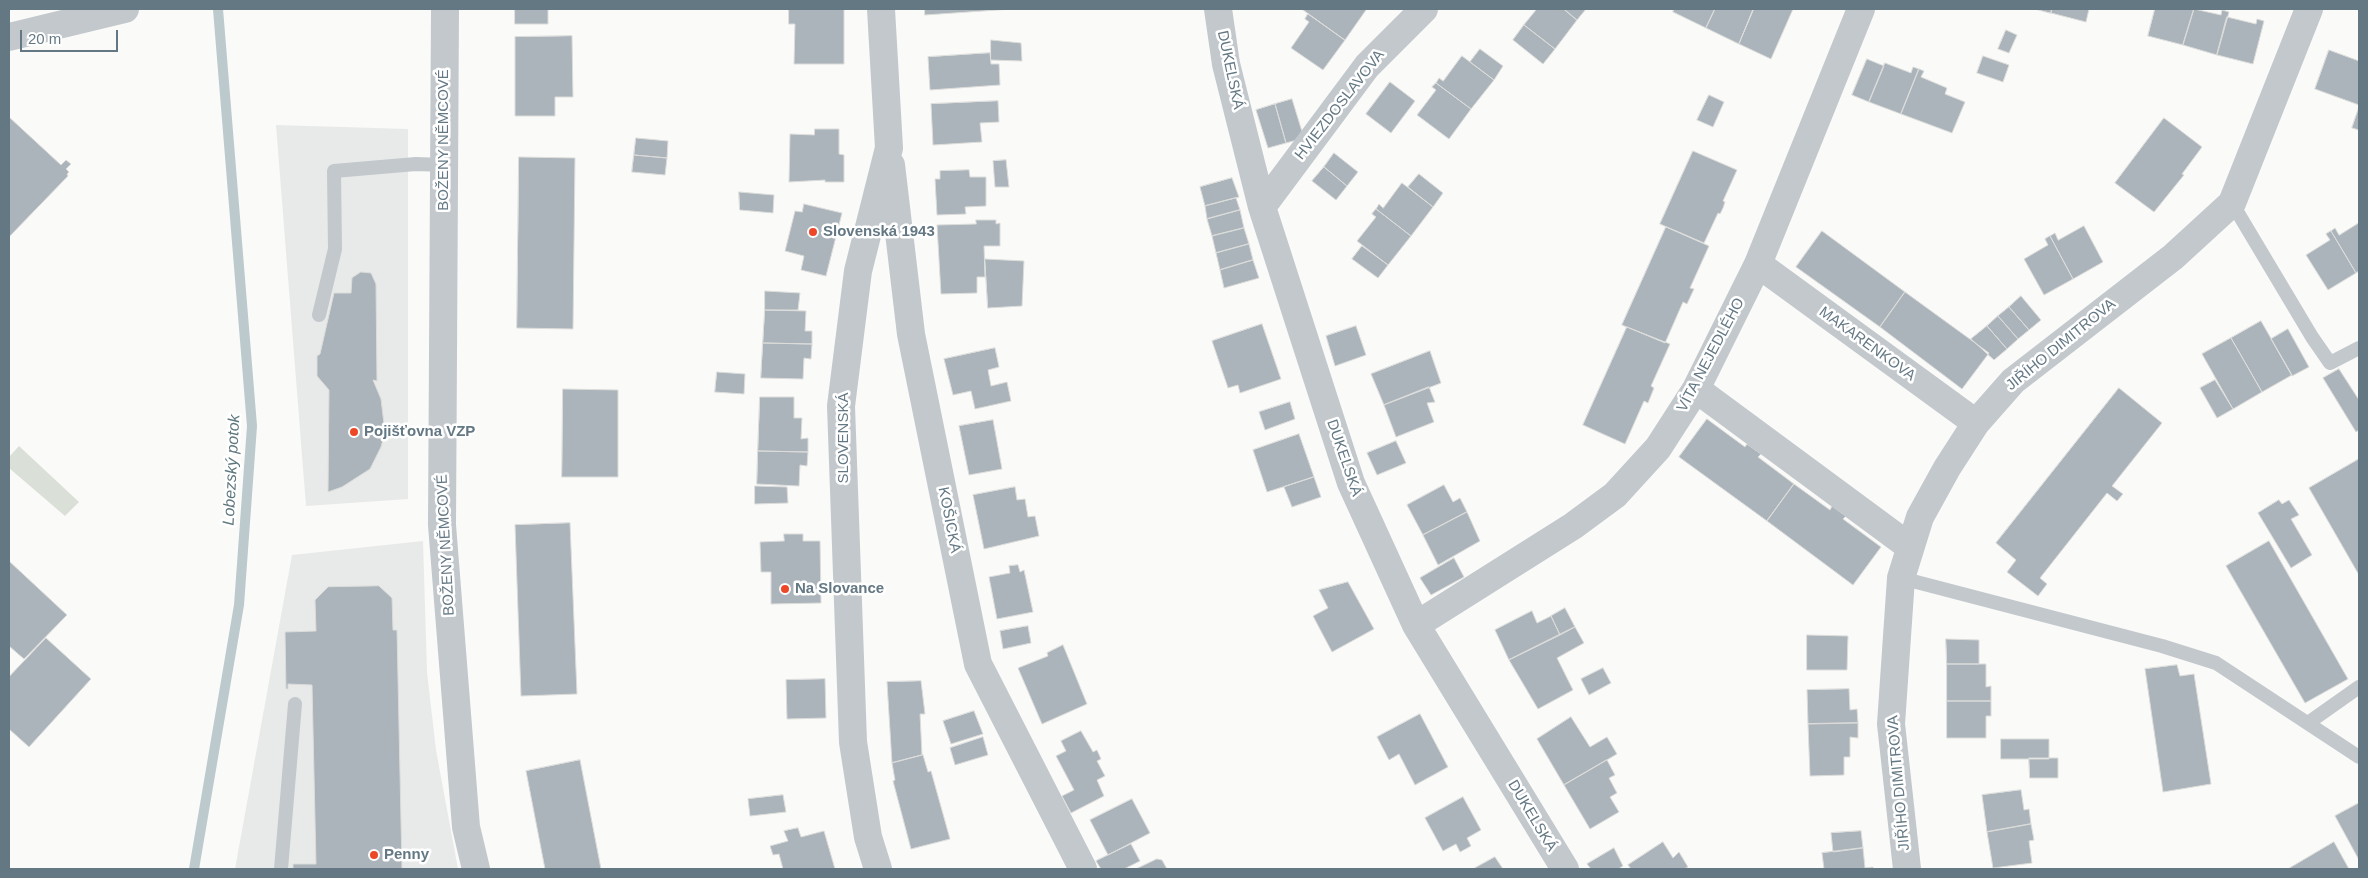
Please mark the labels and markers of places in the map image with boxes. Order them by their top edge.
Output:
place label: Slovenská 1943 [823,223,935,241]
marker: Slovenská 1943 [807,226,819,238]
place label: Pojišťovna VZP [364,423,475,441]
marker: Pojišťovna VZP [348,426,360,438]
place label: Na Slovance [795,580,884,598]
marker: Na Slovance [779,583,791,595]
place label: Penny [384,846,429,864]
marker: Penny [368,849,380,861]

